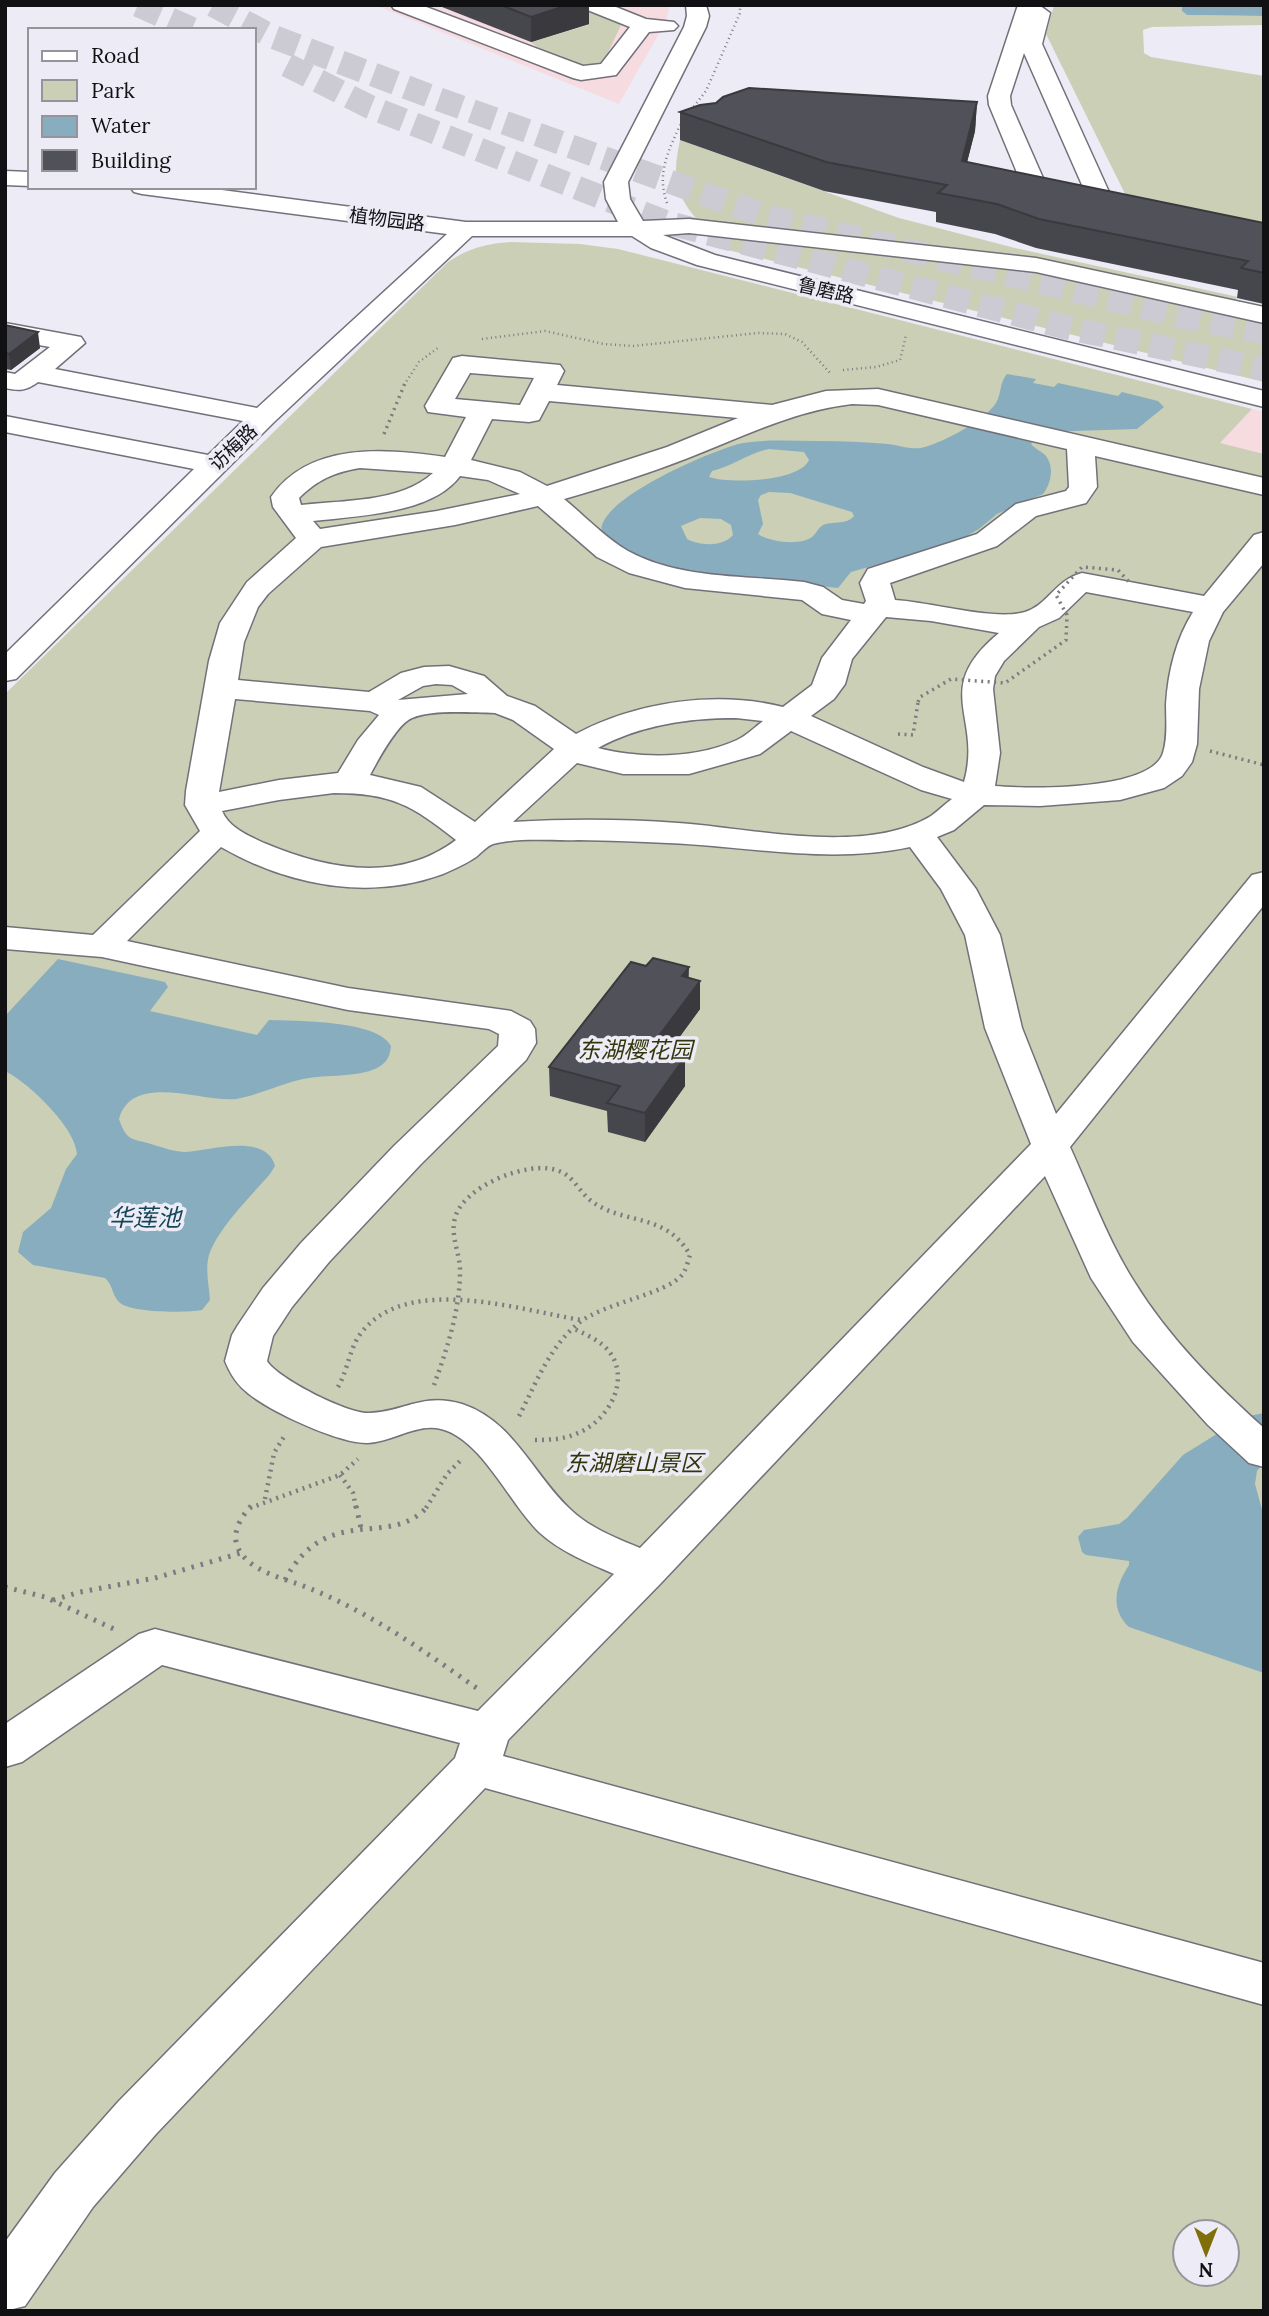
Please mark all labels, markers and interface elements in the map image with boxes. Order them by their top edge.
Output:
legend [28,28,256,189]
text: Road [91,42,140,69]
text: Park [91,77,135,104]
text: Water [91,112,150,139]
text: Building [91,147,171,174]
street label: 植物园路 [348,202,426,236]
street label: 鲁磨路 [796,272,856,308]
street label: 访梅路 [204,419,262,475]
park label: 东湖樱花园 [578,1035,696,1064]
water label: 华莲池 [109,1202,183,1233]
park label: 东湖磨山景区 [565,1448,706,1477]
north arrow [1171,2218,1241,2288]
text: N [1198,2258,1213,2282]

